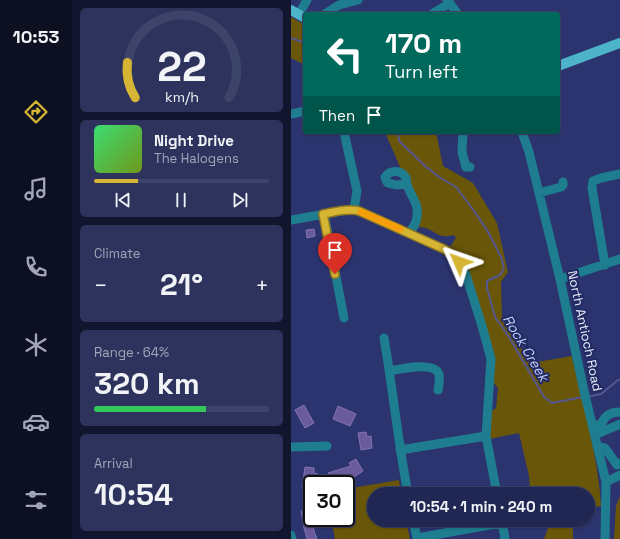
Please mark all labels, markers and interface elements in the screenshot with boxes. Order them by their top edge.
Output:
text: 10:53 [13,25,59,48]
text: 170 m [385,25,462,61]
icon: left [319,28,371,80]
text: 22 [157,40,206,93]
text: Turn left [385,60,458,83]
text: km/h [164,88,199,106]
icon: directions [22,98,50,126]
icon: arrive [363,104,385,126]
text: Then [319,106,355,125]
text: Night Drive [154,131,234,150]
text: The Halogens [154,150,239,167]
icon: music [22,175,50,203]
icon: previous [112,189,134,211]
icon: pause [170,189,192,211]
icon: next [229,189,251,211]
pin [318,233,352,274]
icon: arrive [324,239,346,261]
position arrow [438,241,480,283]
text: Climate [94,245,140,262]
icon: phone [22,253,50,281]
text: 21° [160,265,203,304]
street label: North Antioch Road [564,269,606,393]
text: − [94,271,108,299]
text: + [255,271,269,299]
water label: Rock Creek [499,311,554,386]
icon: climate [22,331,50,359]
text: Range · 64% [94,344,169,361]
text: 320 km [94,364,200,403]
icon: car [22,408,50,436]
text: Arrival [94,455,133,472]
text: 10:54 [94,475,173,514]
speed limit sign: 30 [303,475,355,527]
icon: filters [22,486,50,514]
text: 10:54 · 1 min · 240 m [410,497,552,516]

